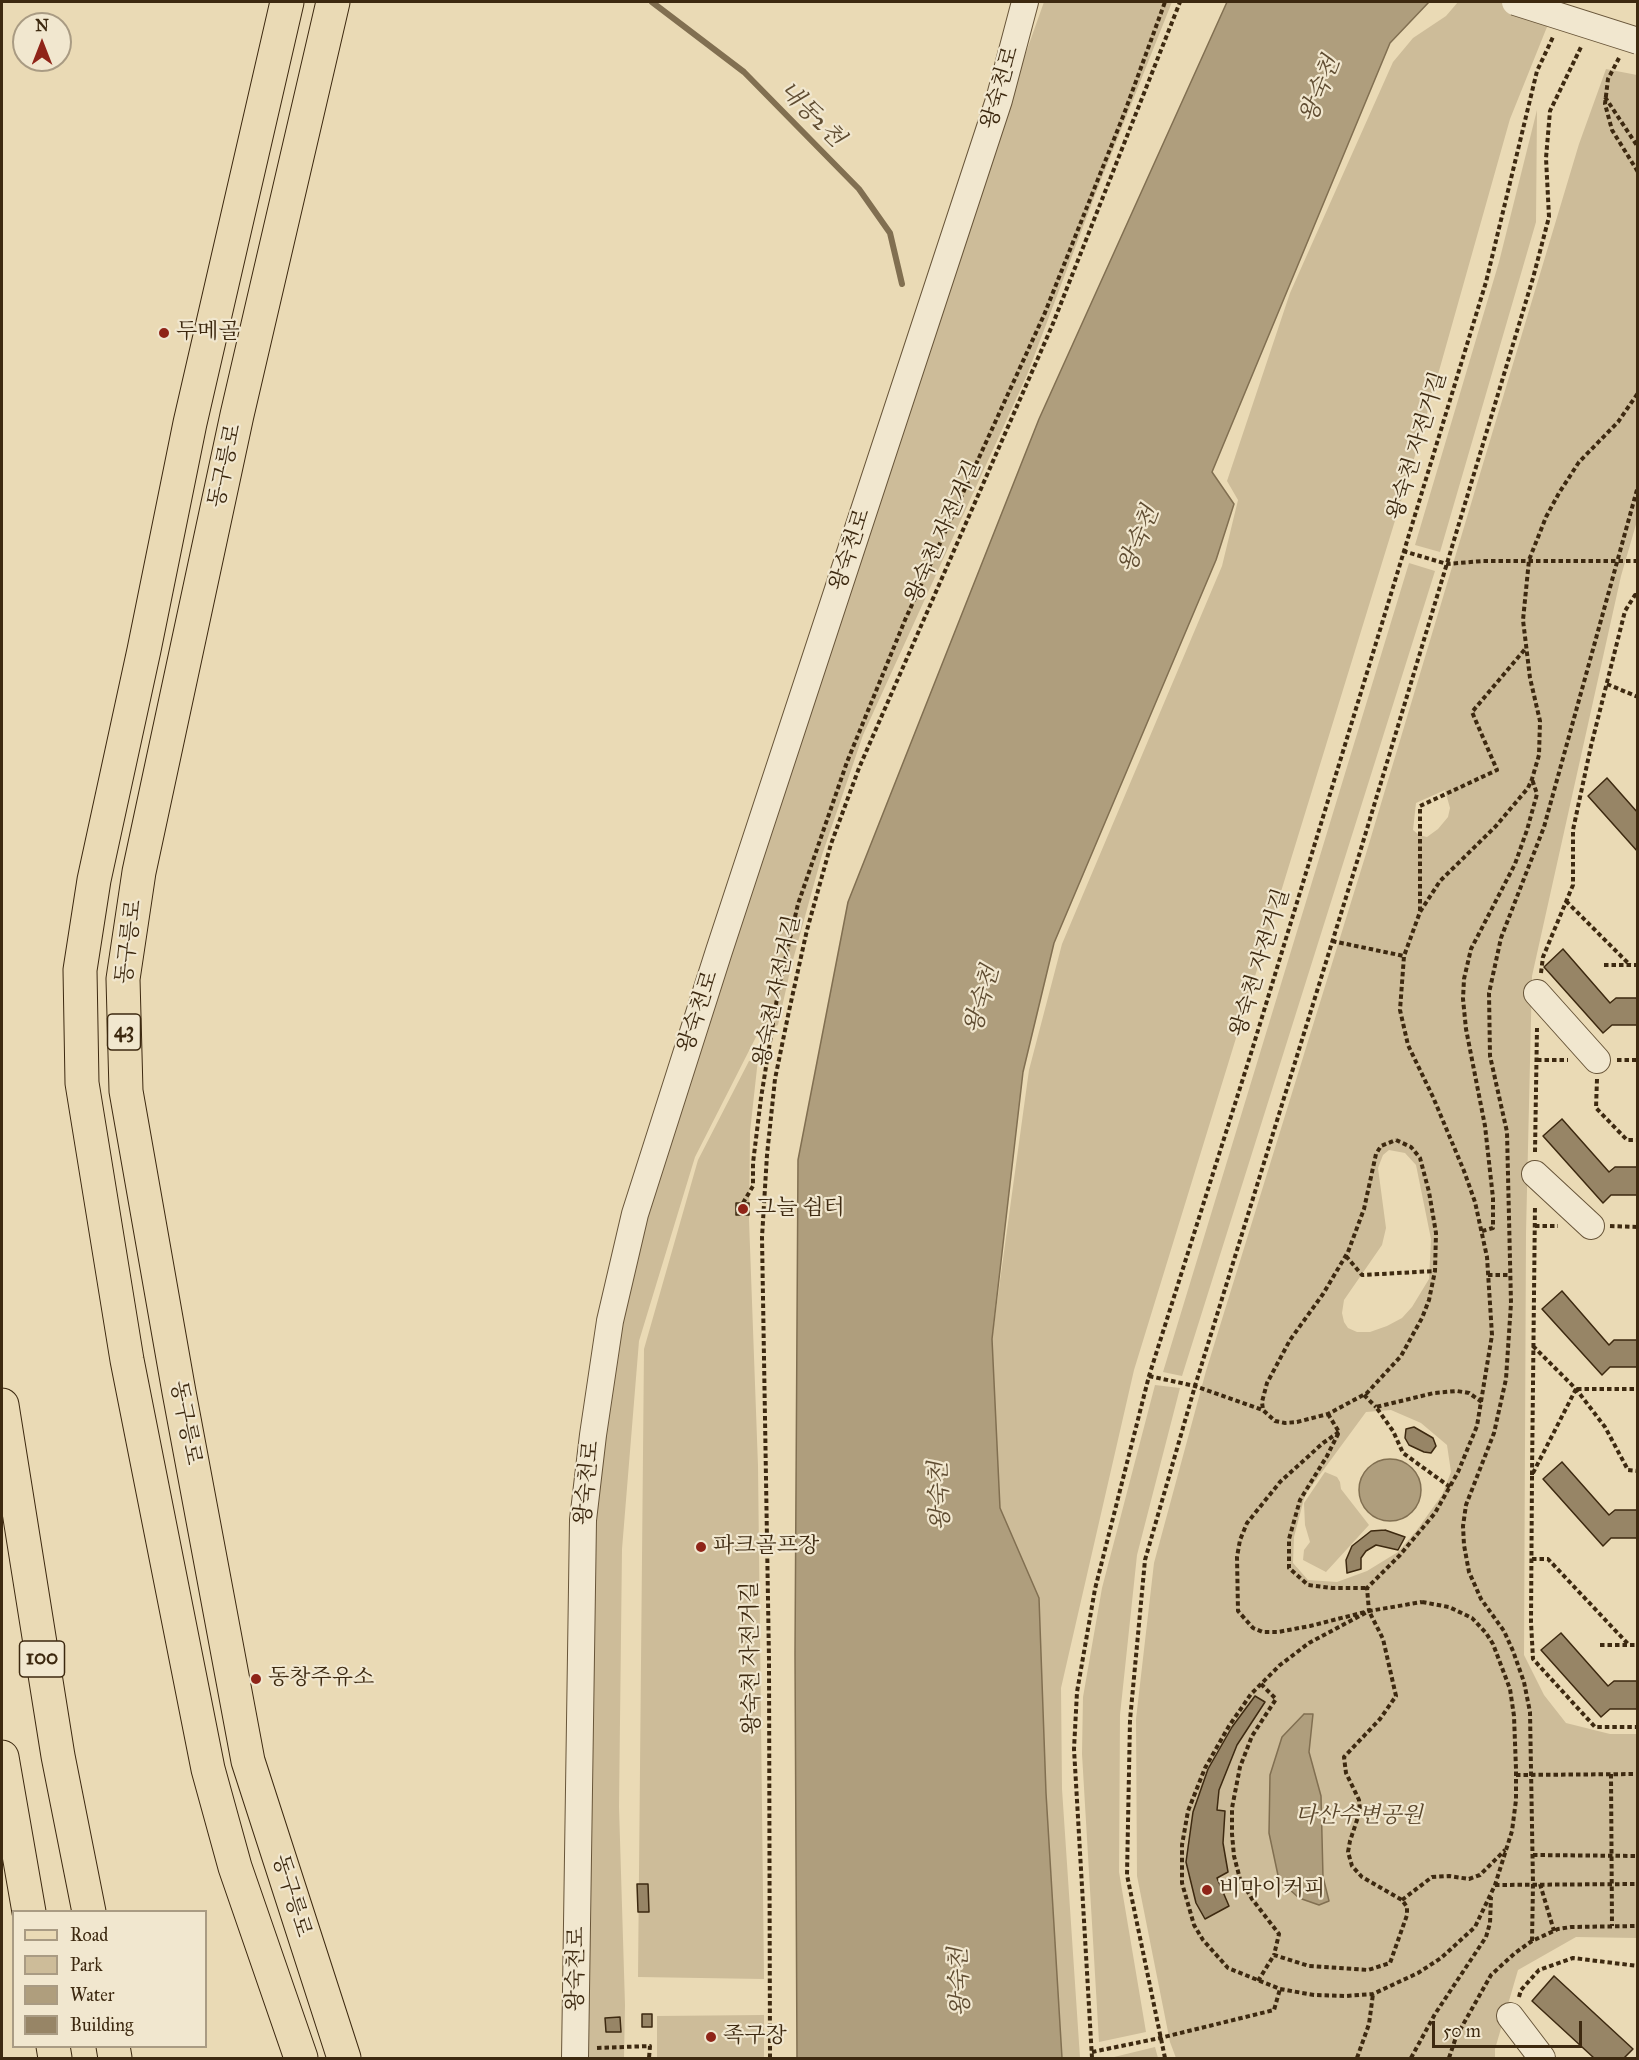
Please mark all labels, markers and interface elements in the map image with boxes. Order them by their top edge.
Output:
north arrow [12,12,72,72]
text: N [35,16,49,35]
street label: 왕숙천로 [977,44,1025,132]
water label: 왕숙천 [1295,52,1347,128]
water label: 내동2천 [772,76,850,154]
place label: 두메골 [176,320,240,346]
marker: 두메골 [157,326,171,340]
street label: 왕숙천 자전거길 [1383,369,1453,523]
street label: 동구릉로 [204,422,248,510]
street label: 왕숙천 자전거길 [901,457,987,607]
water label: 왕숙천 [1114,502,1166,578]
street label: 왕숙천로 [825,505,877,595]
street label: 왕숙천 자전거길 [1226,886,1296,1040]
street label: 동구릉로 [112,898,148,986]
street label: 왕숙천 자전거길 [749,913,807,1069]
water label: 왕숙천 [960,963,1006,1037]
street label: 왕숙천로 [673,967,725,1057]
road number: 43 [108,1014,140,1050]
place label: 그늘 쉼터 [755,1196,845,1222]
marker: 그늘 쉼터 [736,1202,750,1216]
street label: 동구릉로 [164,1379,206,1467]
street label: 왕숙천로 [570,1439,606,1527]
water label: 왕숙천 [925,1461,957,1531]
place label: 파크골프장 [713,1534,819,1560]
marker: 파크골프장 [694,1540,708,1554]
street label: 왕숙천 자전거길 [737,1581,767,1735]
road number: 100 [20,1641,64,1677]
place label: 동창주유소 [268,1666,374,1692]
marker: 동창주유소 [249,1672,263,1686]
park label: 다산수변공원 [1295,1804,1423,1830]
street label: 동구릉로 [266,1851,316,1941]
place label: 비마이커피 [1219,1877,1325,1903]
marker: 비마이커피 [1200,1883,1214,1897]
legend [12,1910,207,2048]
text: Road [70,1924,108,1946]
street label: 왕숙천로 [563,1926,591,2012]
water label: 왕숙천 [945,1947,977,2017]
text: Park [70,1954,103,1976]
text: Water [70,1984,114,2006]
scale bar [1435,2009,1585,2047]
text: Building [70,2014,133,2036]
text: 50 m [1443,2020,1481,2042]
place label: 족구장 [723,2024,787,2050]
marker: 족구장 [704,2030,718,2044]

